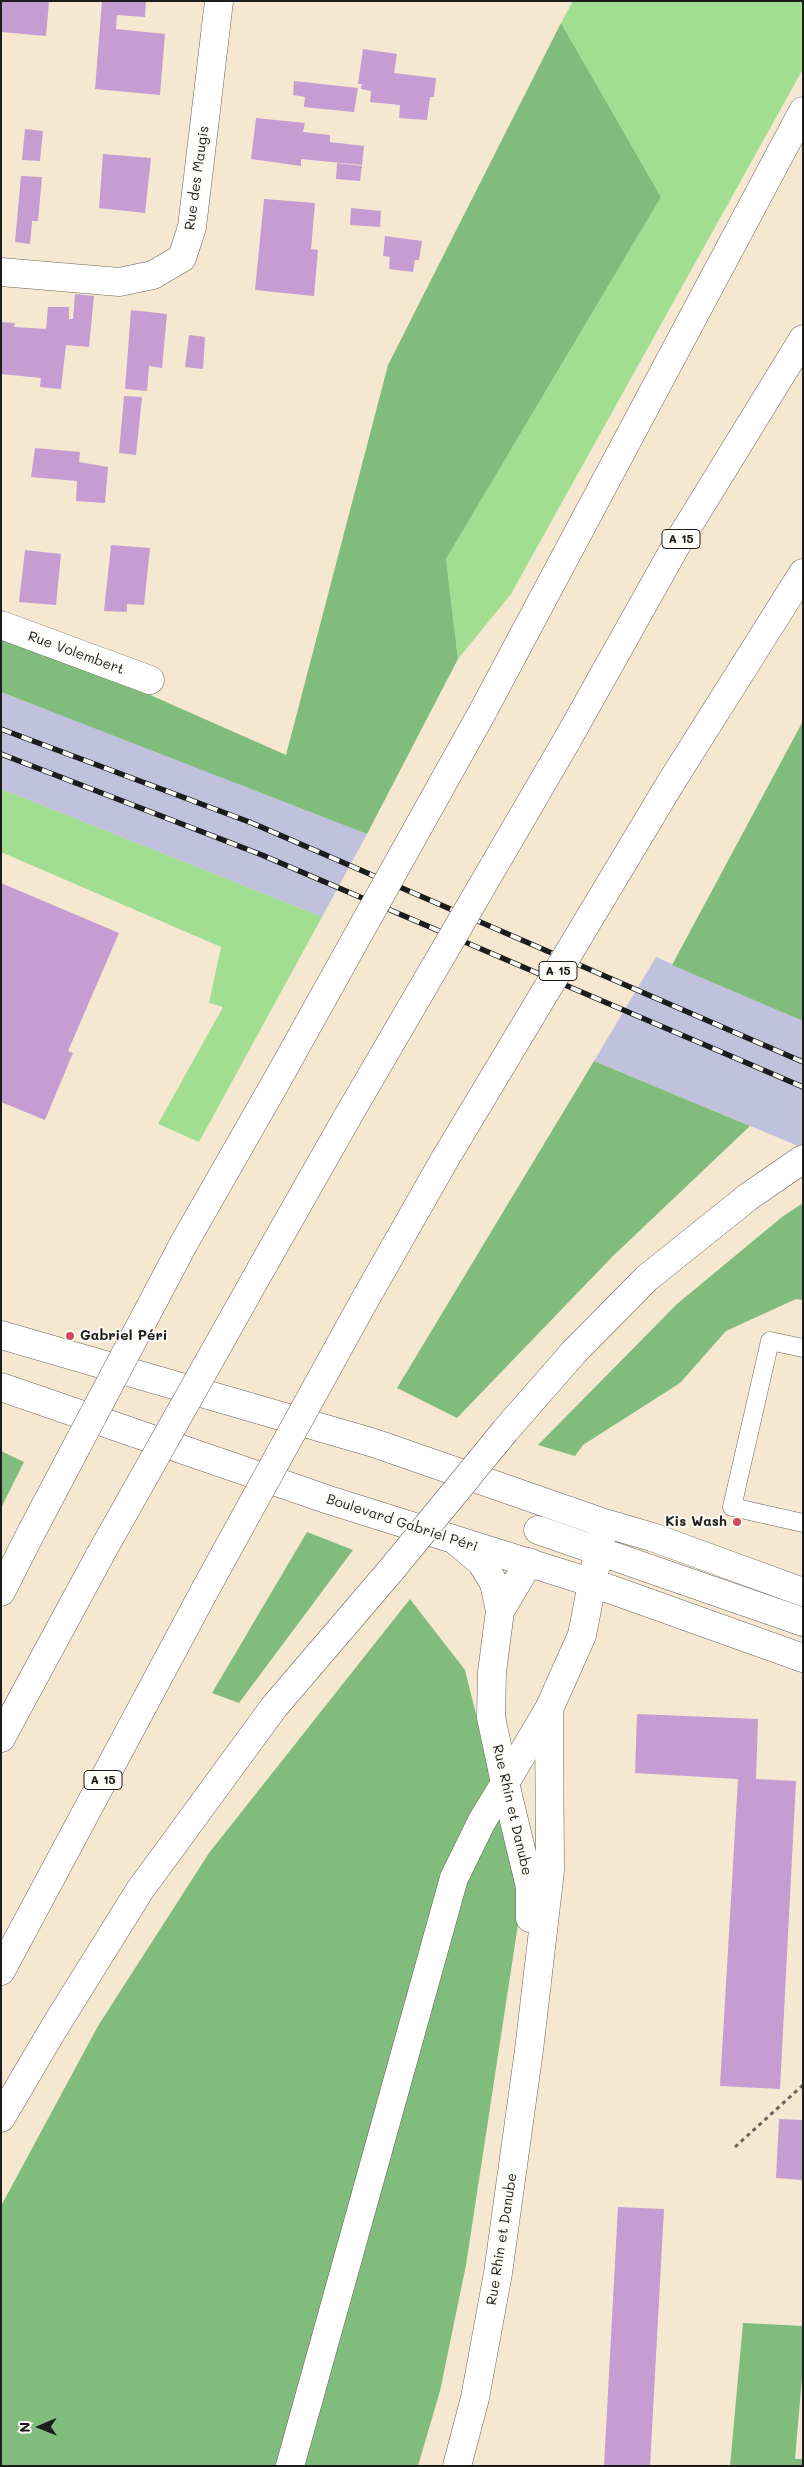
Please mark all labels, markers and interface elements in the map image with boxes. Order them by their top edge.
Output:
street label: Rue des Maugis [181,125,213,231]
road number: A 15 [662,530,700,548]
street label: Rue Volembert [26,628,126,678]
road number: A 15 [539,961,577,980]
place label: Gabriel Péri [80,1328,167,1344]
marker: Gabriel Péri [64,1330,76,1342]
street label: Boulevard Gabriel Péri [324,1491,480,1555]
place label: Kis Wash [665,1514,727,1530]
marker: Kis Wash [731,1516,743,1528]
street label: Rue Rhin et Danube [489,1743,535,1877]
road number: A 15 [84,1770,122,1790]
street label: Rue Rhin et Danube [483,2172,521,2306]
north arrow [15,2402,65,2452]
text: N [15,2422,34,2433]

